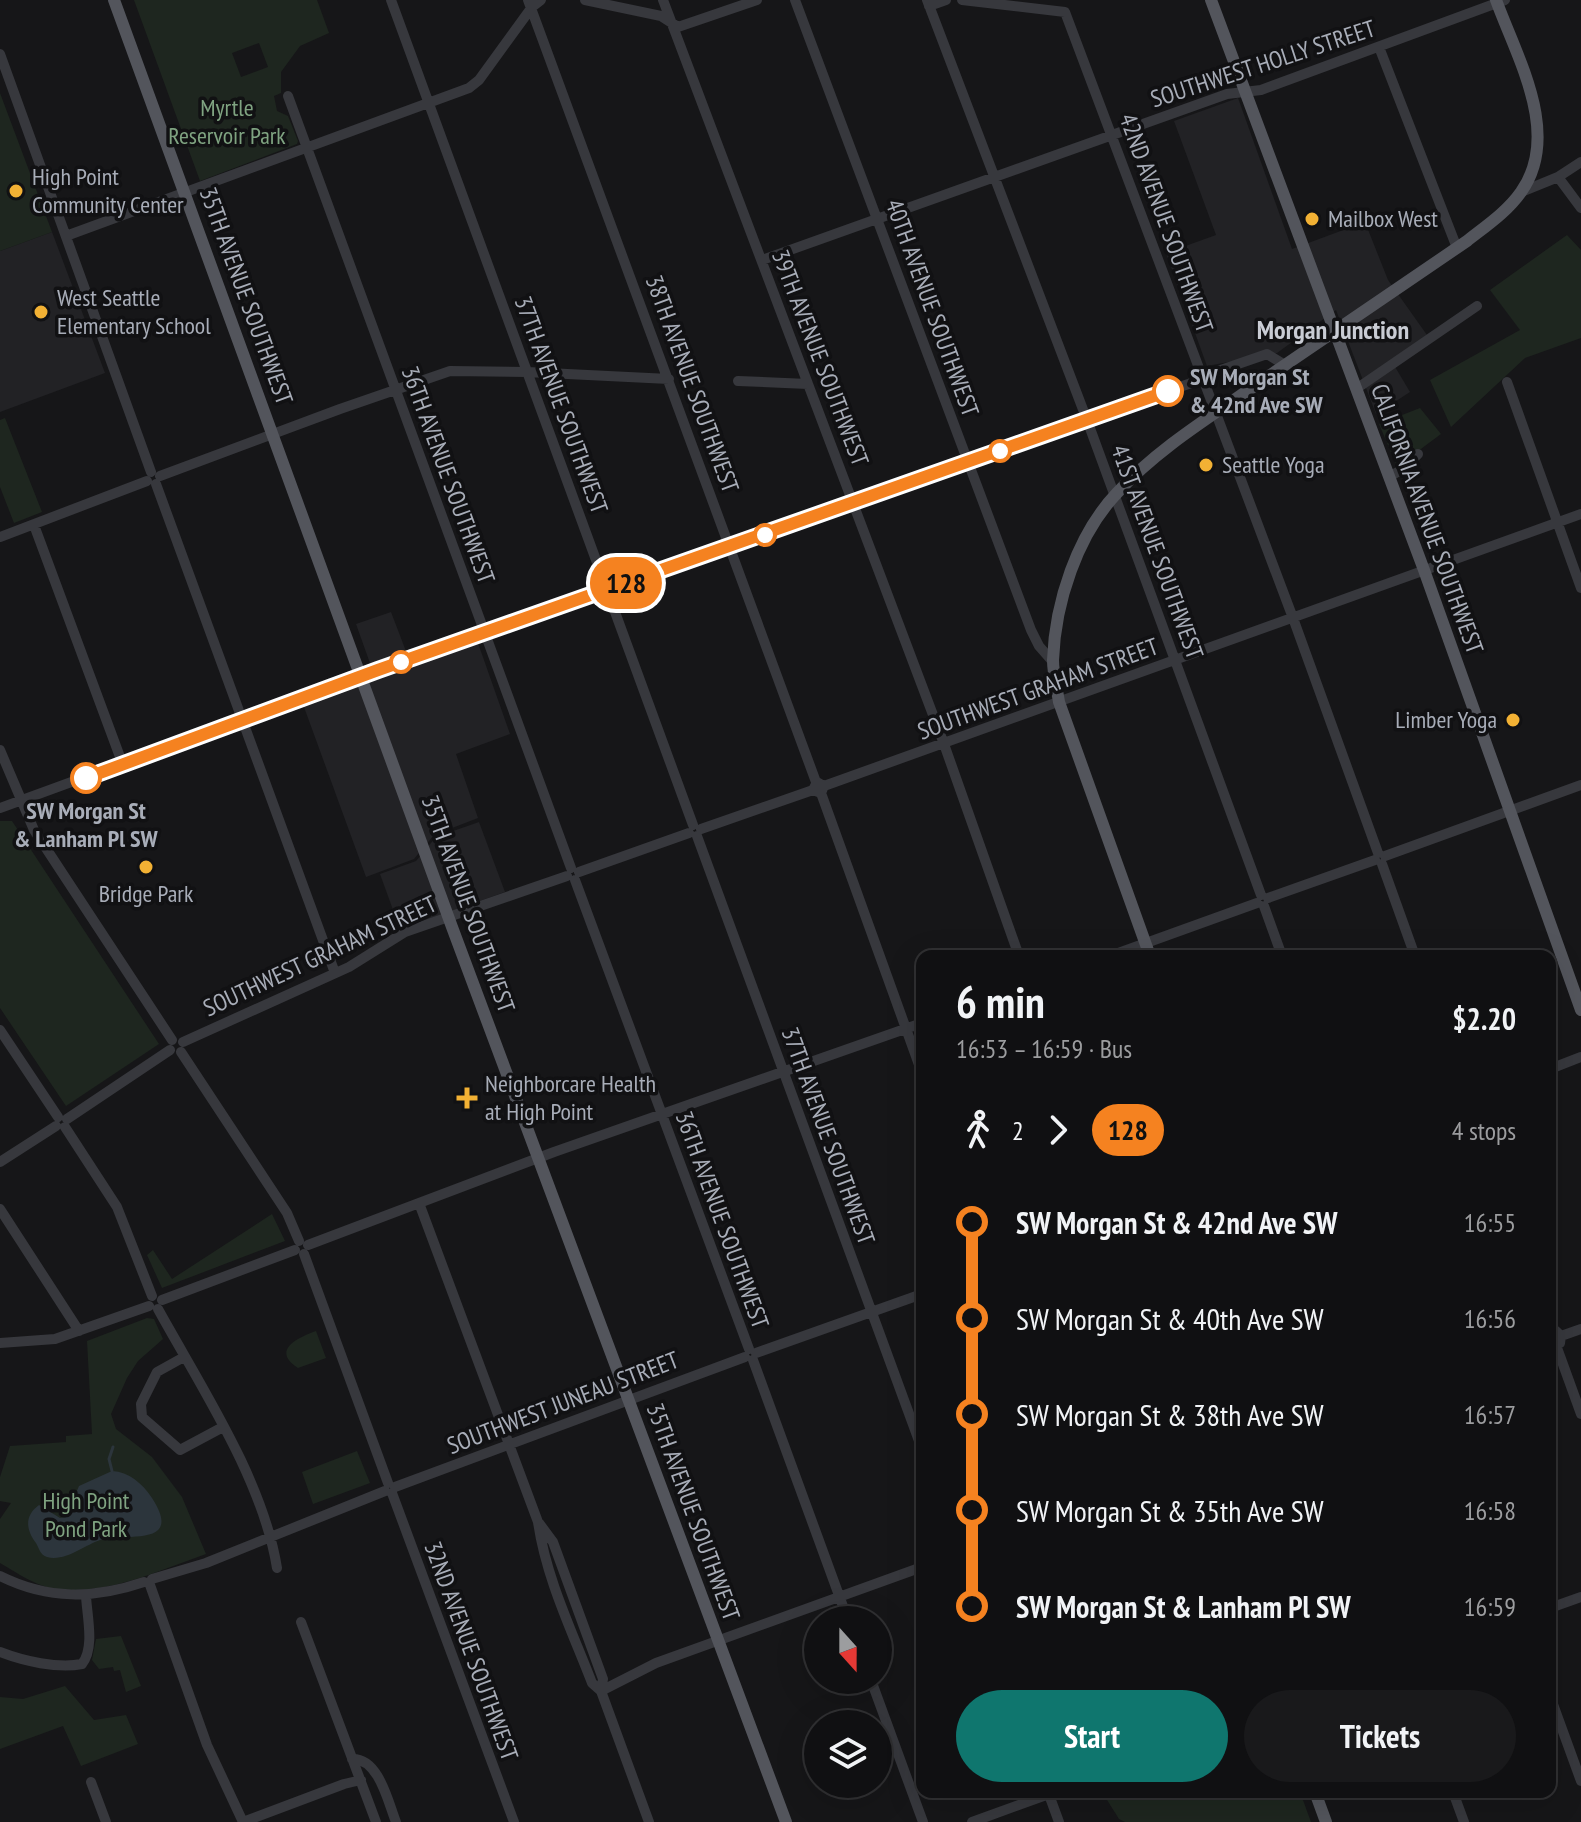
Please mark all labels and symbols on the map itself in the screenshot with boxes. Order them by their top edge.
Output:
street label: SOUTHWEST HOLLY STREET [1147,12,1379,115]
park label: Myrtle Reservoir Park [168,92,286,151]
street label: 42ND AVENUE SOUTHWEST [1112,109,1221,337]
place label: High Point Community Center [32,161,184,220]
marker: High Point Community Center [7,182,25,200]
street label: 35TH AVENUE SOUTHWEST [193,183,300,409]
street label: 40TH AVENUE SOUTHWEST [879,195,986,421]
place label: Mailbox West [1328,203,1438,234]
marker: Mailbox West [1303,210,1321,228]
street label: 39TH AVENUE SOUTHWEST [765,245,876,471]
street label: 38TH AVENUE SOUTHWEST [639,271,746,497]
place label: West Seattle Elementary School [57,282,211,341]
street label: 37TH AVENUE SOUTHWEST [508,292,615,518]
marker: West Seattle Elementary School [32,303,50,321]
district label: Morgan Junction [1257,313,1409,346]
place label: SW Morgan St & 42nd Ave SW [1190,361,1324,420]
street label: 36TH AVENUE SOUTHWEST [395,362,502,588]
marker: SW Morgan St & 42nd Ave SW [1153,376,1183,406]
street label: CALIFORNIA AVENUE SOUTHWEST [1364,380,1491,658]
unlabelled marker [989,440,1011,462]
street label: 41ST AVENUE SOUTHWEST [1104,440,1211,664]
place label: Seattle Yoga [1222,449,1325,480]
marker: Seattle Yoga [1197,456,1215,474]
unlabelled marker [754,524,776,546]
line badge: 128 [580,557,672,609]
street label: SOUTHWEST GRAHAM STREET [913,630,1163,747]
unlabelled marker [390,651,412,673]
place label: Limber Yoga [1395,704,1497,735]
marker: Limber Yoga [1504,711,1522,729]
marker: SW Morgan St & Lanham Pl SW [71,763,101,793]
street label: 35TH AVENUE SOUTHWEST [415,791,522,1017]
place label: SW Morgan St & Lanham Pl SW [14,795,158,854]
marker: Bridge Park [137,858,155,876]
place label: Bridge Park [99,878,194,909]
street label: SOUTHWEST GRAHAM STREET [198,888,442,1023]
street label: 37TH AVENUE SOUTHWEST [775,1023,882,1249]
place label: Neighborcare Health at High Point [485,1068,656,1127]
marker: Neighborcare Health at High Point [456,1087,478,1109]
street label: 36TH AVENUE SOUTHWEST [669,1107,776,1333]
street label: SOUTHWEST JUNEAU STREET [443,1344,683,1461]
street label: 35TH AVENUE SOUTHWEST [640,1399,747,1625]
park label: High Point Pond Park [43,1485,130,1544]
street label: 32ND AVENUE SOUTHWEST [417,1537,526,1765]
north arrow [804,1606,892,1694]

